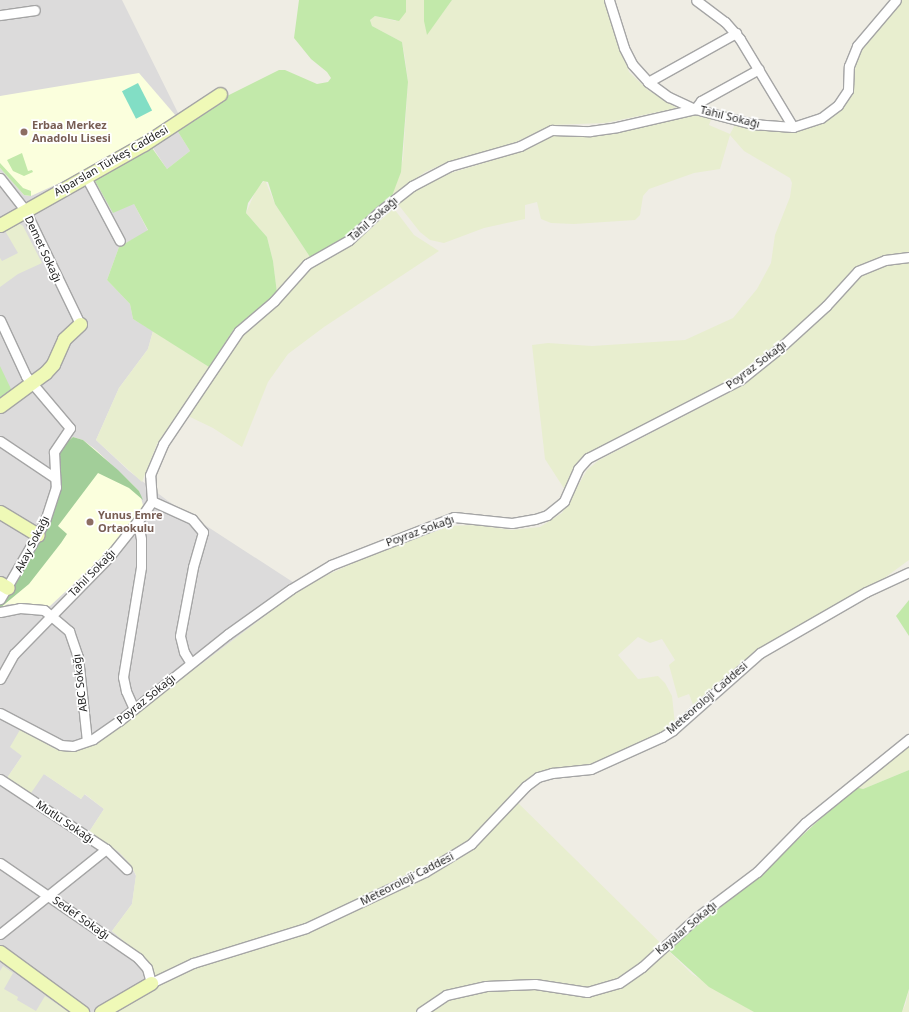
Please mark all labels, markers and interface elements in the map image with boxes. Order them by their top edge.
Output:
street label: Tahıl Sokağı [699,103,761,131]
place label: Erbaa Merkez Anadolu Lisesi [32,119,111,145]
street label: Alparslan Türkeş Caddesi [52,123,170,199]
marker: Erbaa Merkez Anadolu Lisesi [19,127,29,137]
street label: Tahıl Sokağı [346,194,400,244]
street label: Demet Sokağı [22,214,64,284]
street label: Poyraz Sokağı [723,338,789,392]
place label: Yunus Emre Ortaokulu [98,509,163,535]
street label: Akay Sokağı [12,513,52,575]
street label: Poyraz Sokağı [384,513,456,549]
marker: Yunus Emre Ortaokulu [85,517,95,527]
street label: Tahıl Sokağı [66,546,118,600]
street label: ABC Sokağı [70,653,90,713]
street label: Meteoroloji Caddesi [664,659,750,737]
street label: Poyraz Sokağı [114,671,178,727]
street label: Mutlu Sokağı [33,798,97,846]
street label: Meteoroloji Caddesi [358,850,456,908]
street label: Sedef Sokağı [50,894,112,942]
street label: Kayalar Sokağı [653,899,719,957]

